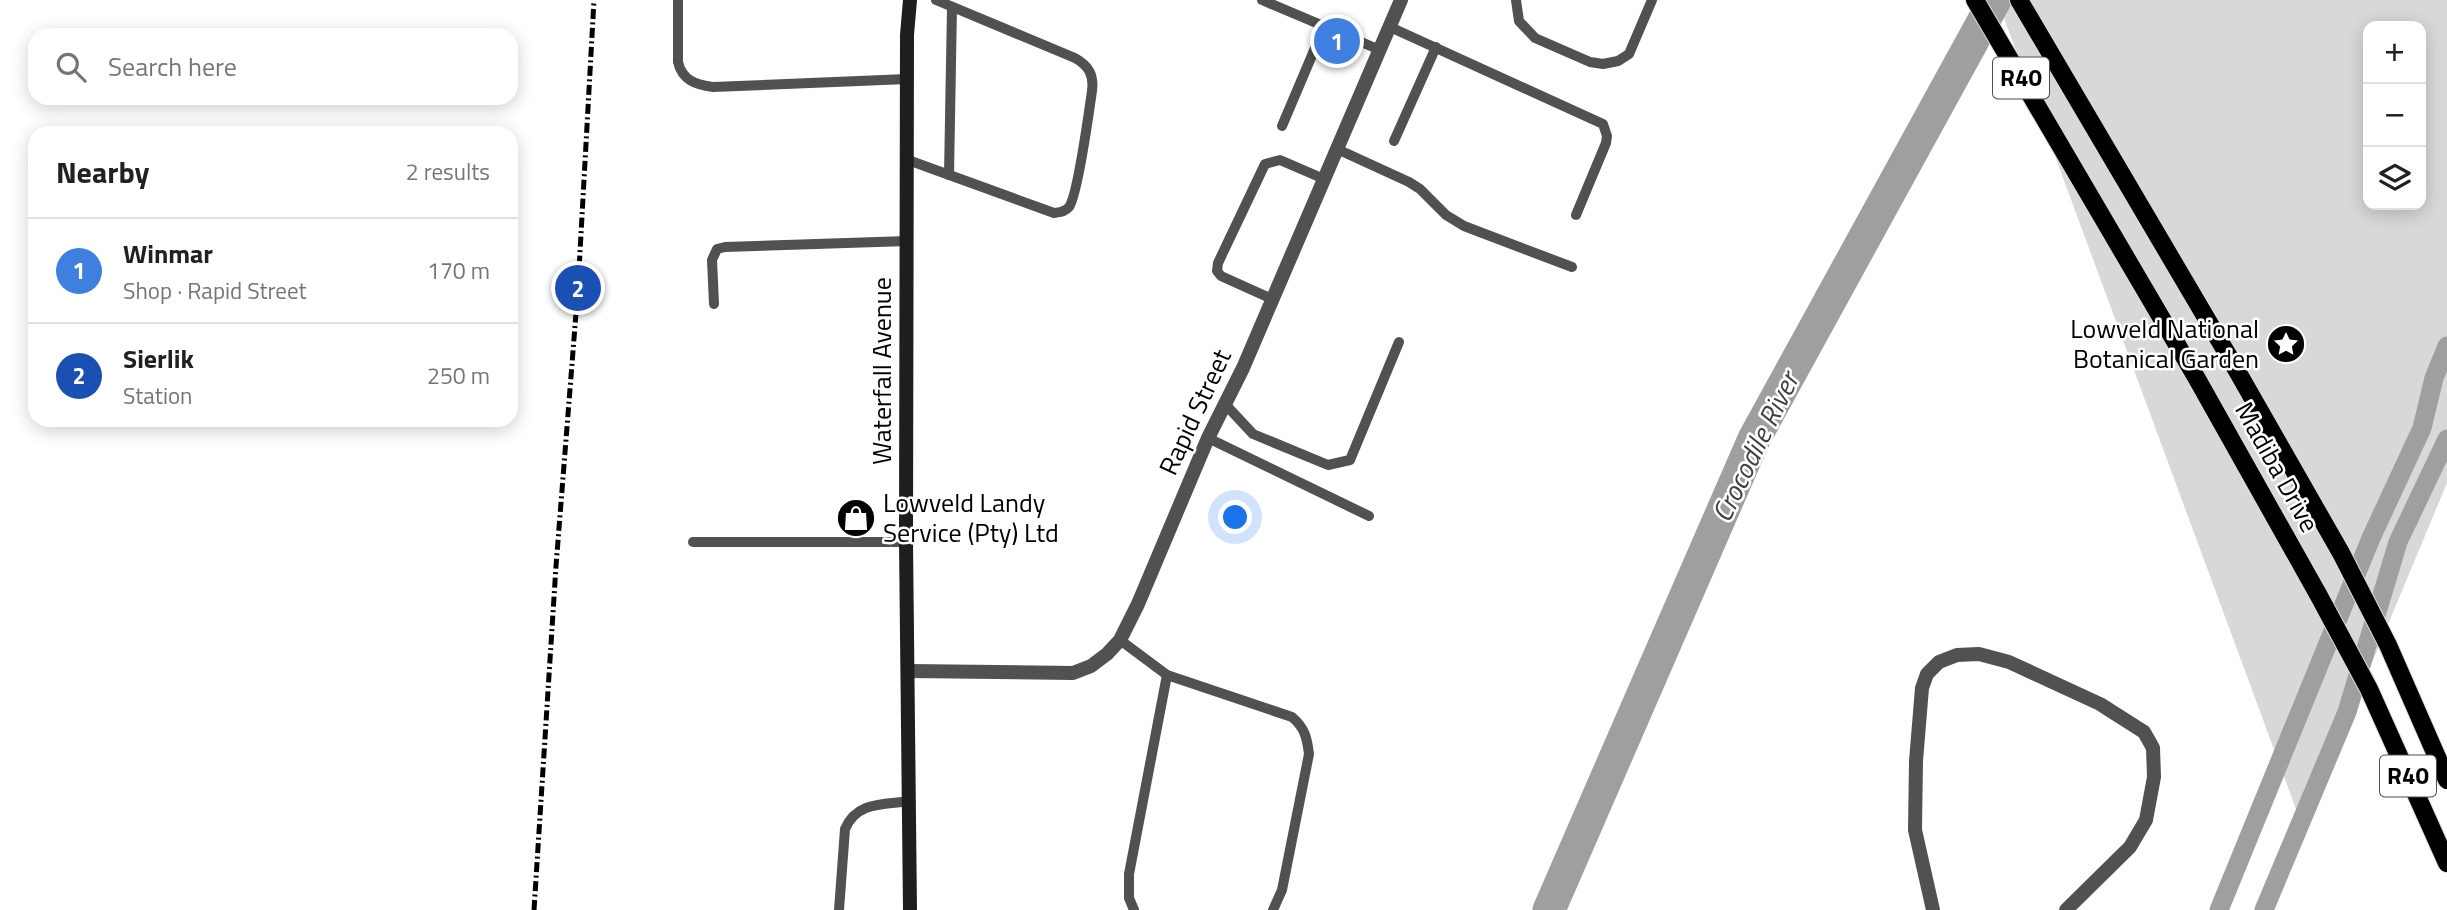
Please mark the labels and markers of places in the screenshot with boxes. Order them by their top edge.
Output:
pin: 1 [1314,15,1360,67]
pin: 2 [555,262,601,314]
place label: Lowveld National Botanical Garden [2070,309,2259,378]
place icon: Lowveld National Botanical Garden [2265,323,2307,365]
place label: Lowveld Landy Service (Pty) Ltd [883,483,1059,552]
shop icon: Lowveld Landy Service (Pty) Ltd [835,497,877,539]

